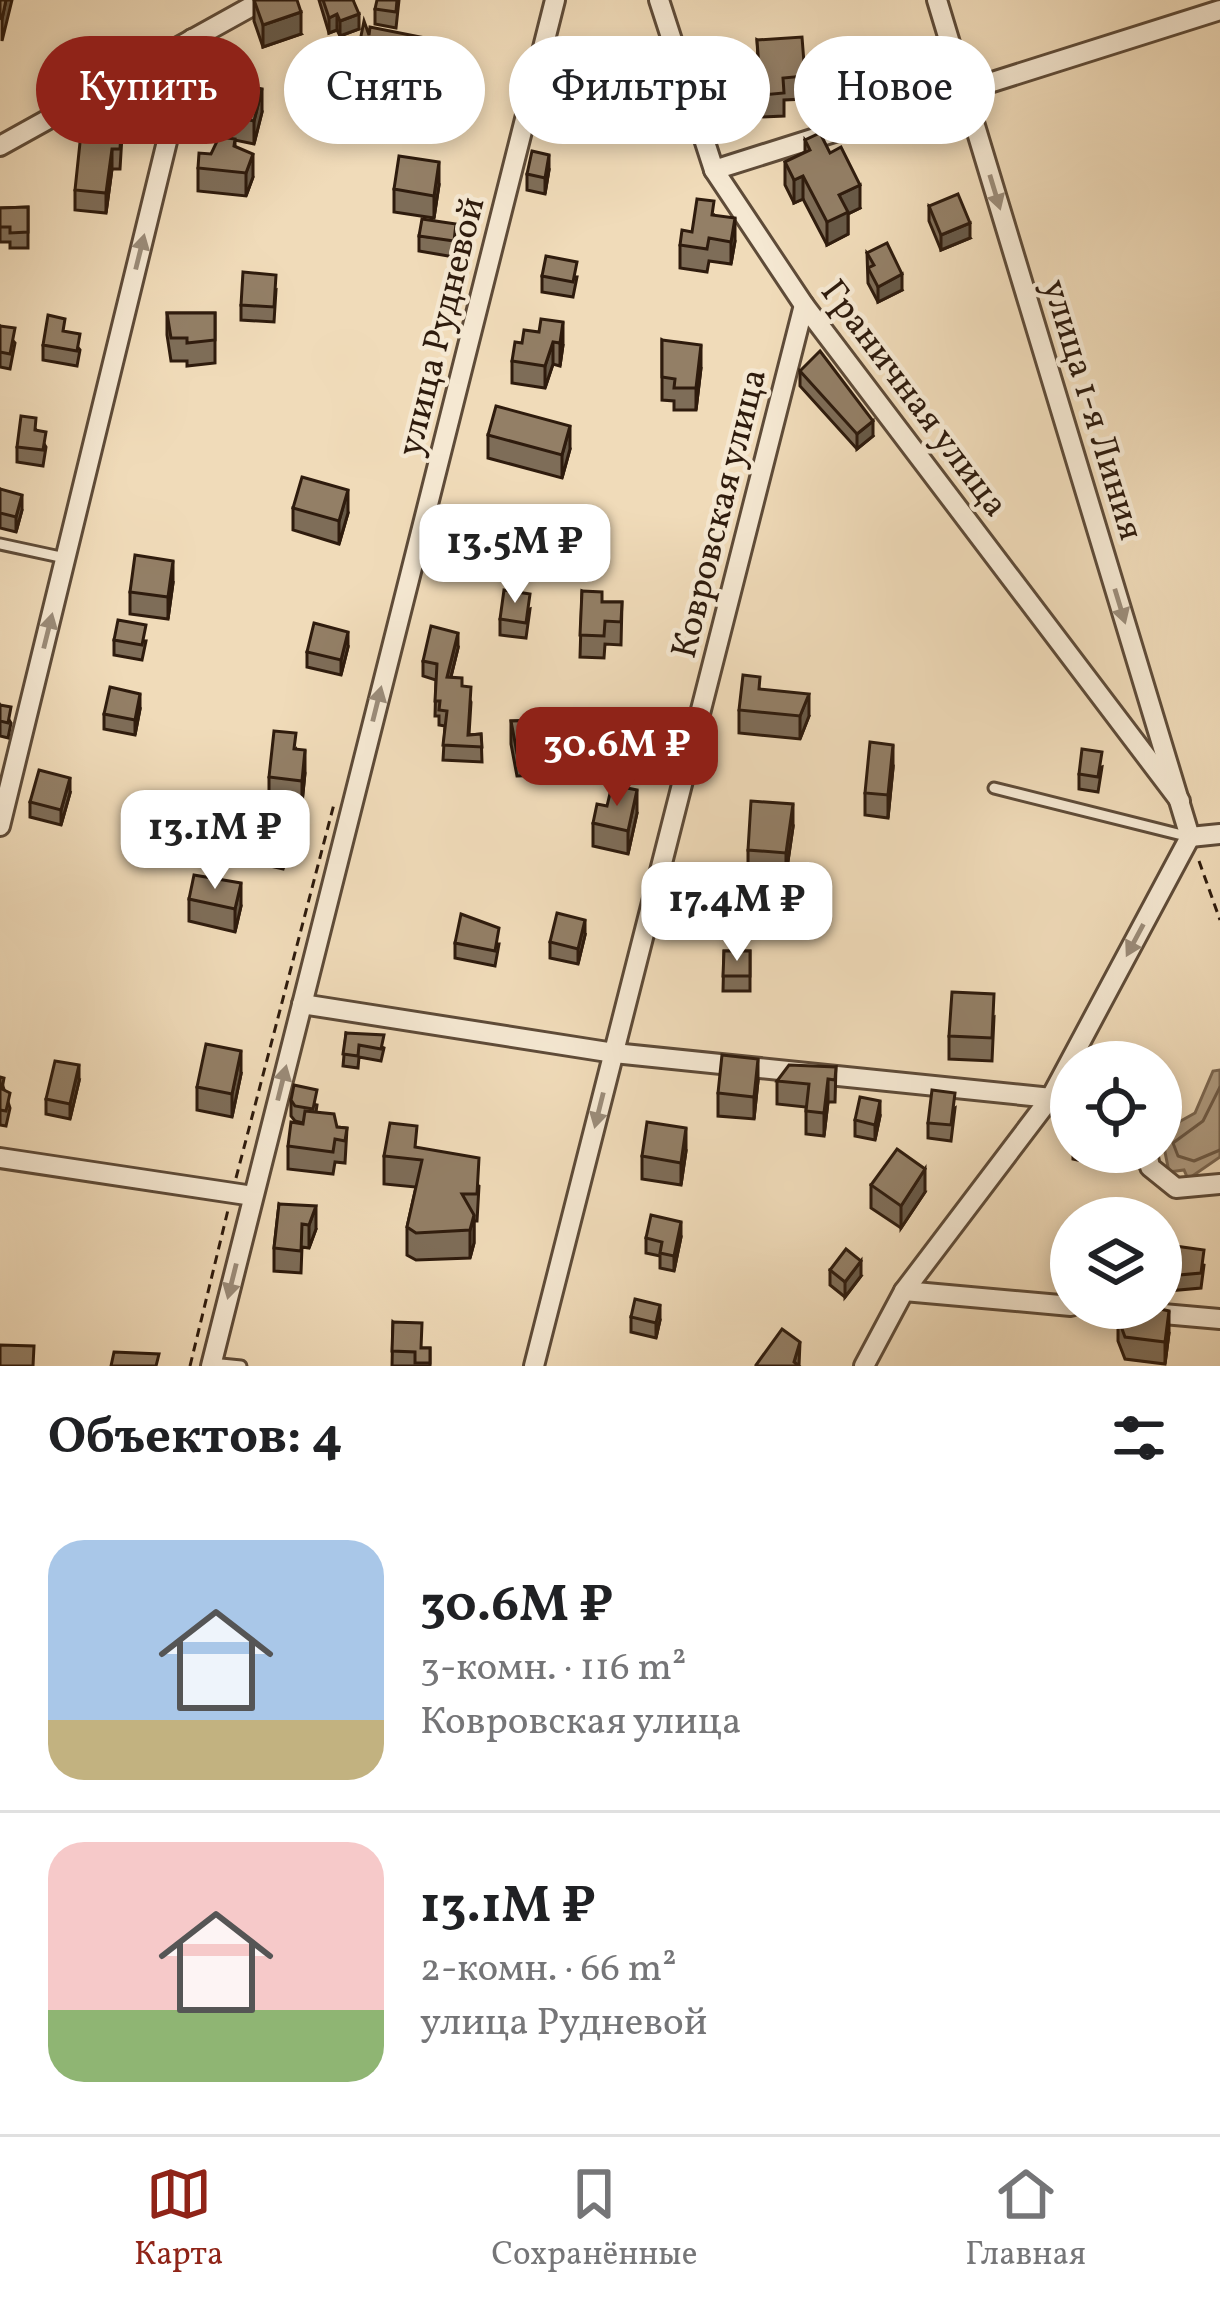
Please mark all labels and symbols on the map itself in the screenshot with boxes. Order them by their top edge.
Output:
one-way arrow [987,174,1005,211]
street label: улица Рудневой [387,192,499,462]
one-way arrow [131,233,150,270]
street label: Граничная улица [807,270,1019,528]
street label: улица 1-я Линия [1028,274,1155,547]
street label: Ковровская улица [661,364,781,664]
pin: 13.5M ₽ [404,504,626,606]
one-way arrow [1112,588,1130,625]
one-way arrow [39,612,58,649]
one-way arrow [368,686,387,723]
pin: 30.6M ₽ [506,707,728,809]
pin: 13.1M ₽ [104,790,326,892]
pin: 17.4M ₽ [626,862,848,964]
one-way arrow [1125,922,1146,957]
one-way arrow [273,1064,292,1101]
one-way arrow [589,1091,608,1128]
one-way arrow [222,1263,241,1300]

